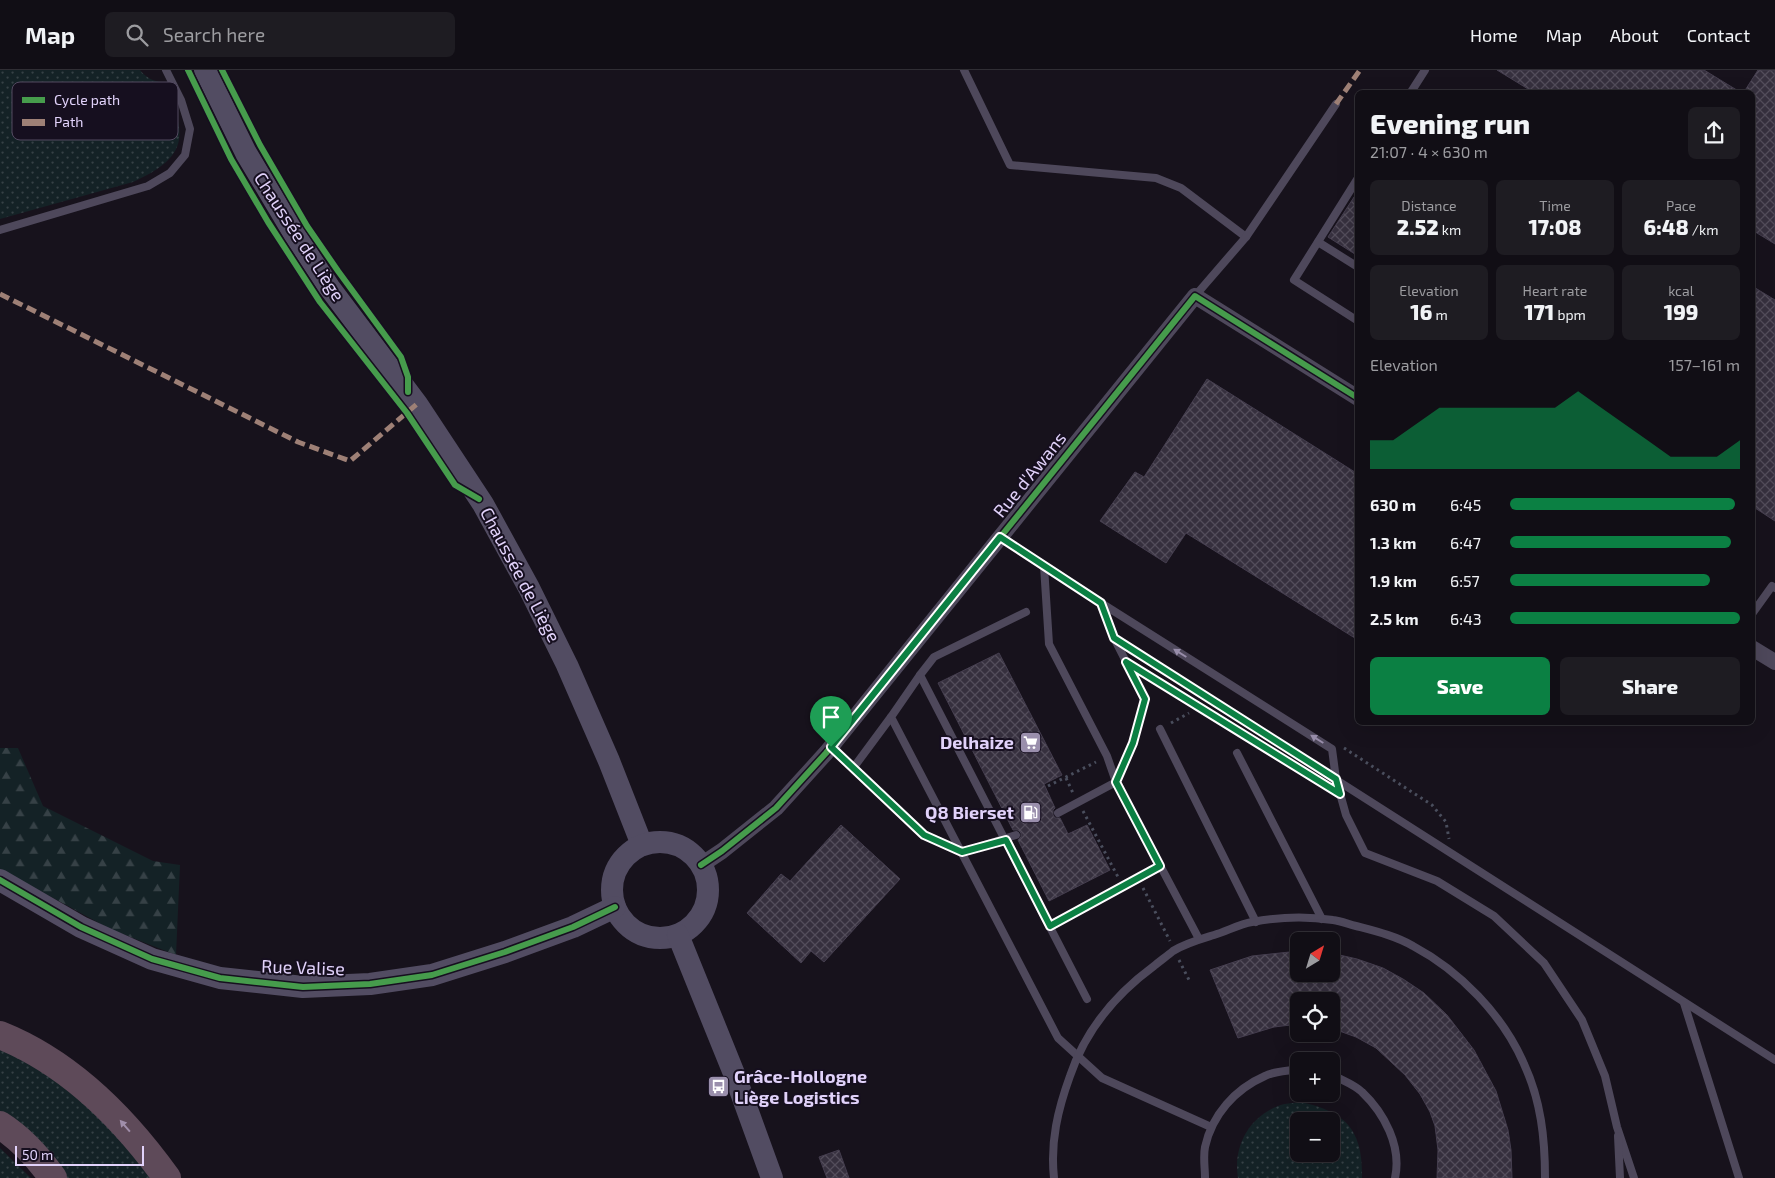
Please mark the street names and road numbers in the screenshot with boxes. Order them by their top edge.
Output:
street label: Chaussée de Liège [250,168,350,305]
street label: Rue d'Awans [988,427,1070,522]
street label: Chaussée de Liège [476,503,566,646]
street label: Rue Valise [261,955,345,979]

